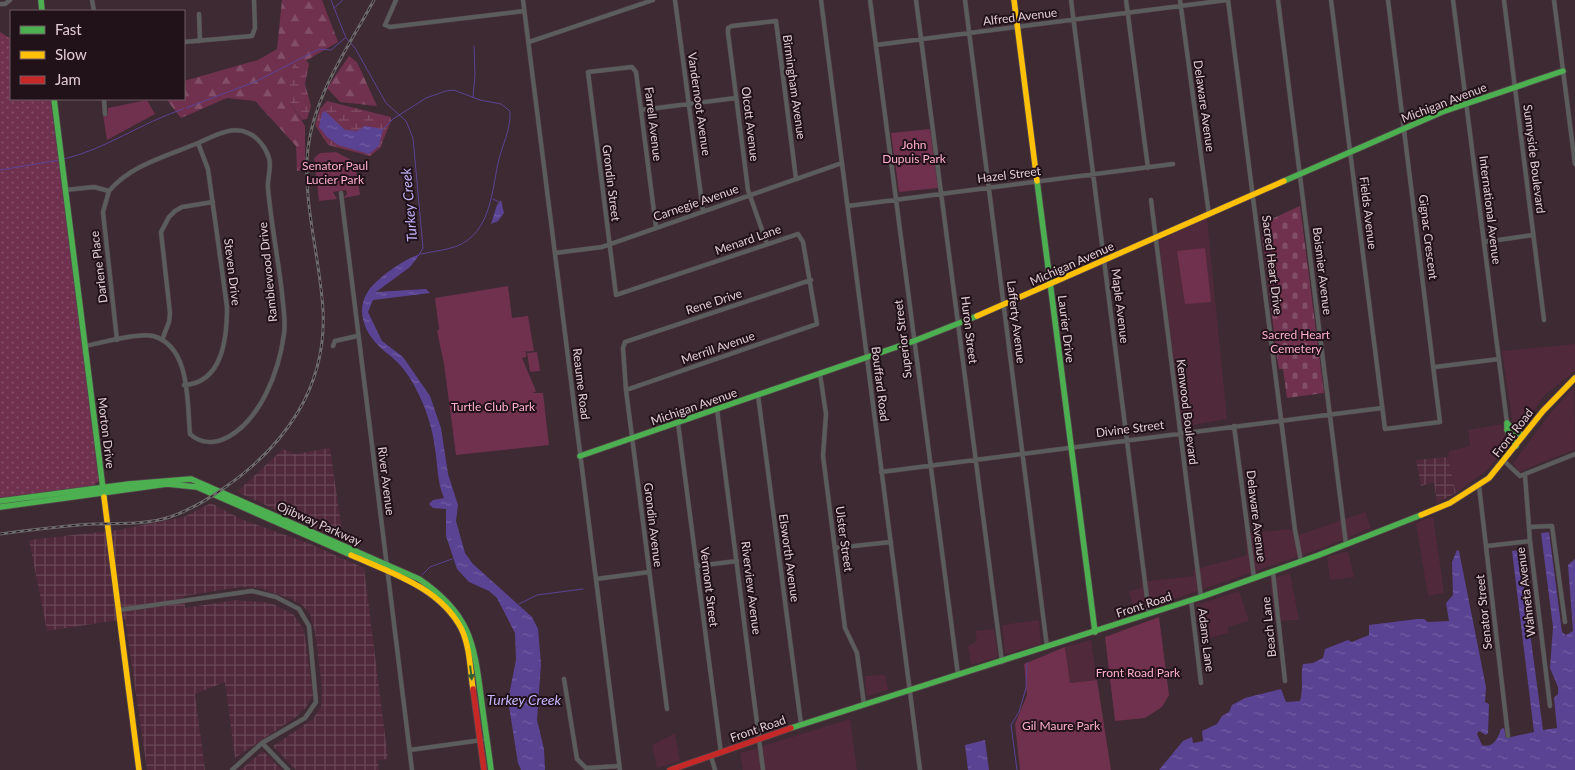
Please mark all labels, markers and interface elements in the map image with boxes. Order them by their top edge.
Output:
street label: Alfred Avenue [982,5,1058,29]
legend [10,10,185,100]
text: Fast [55,20,82,38]
street label: Birmingham Avenue [780,34,809,140]
text: Slow [55,45,87,63]
street label: Vandernoot Avenue [685,51,714,157]
street label: Delaware Avenue [1191,59,1218,153]
text: Jam [55,70,81,88]
street label: Michigan Avenue [1399,79,1489,126]
street label: Farrell Avenue [641,86,665,162]
street label: Olcott Avenue [738,86,763,162]
street label: Sunnyside Boulevard [1520,104,1549,214]
park label: John Dupuis Park [882,137,947,166]
street label: Grondin Street [599,144,624,223]
street label: International Avenue [1476,155,1505,265]
park label: Senator Paul Lucier Park [302,158,368,187]
street label: Hazel Street [976,163,1042,186]
water label: Turkey Creek [397,167,420,243]
street label: Fields Avenue [1357,176,1380,250]
street label: Carnegie Avenue [651,181,740,224]
street label: Gignac Crescent [1416,193,1441,281]
street label: Sacred Heart Drive [1259,214,1286,315]
street label: Ramblewood Drive [255,221,280,323]
street label: Menard Lane [713,221,783,258]
street label: Boismier Avenue [1310,226,1335,316]
street label: Darlene Place [87,230,110,304]
street label: Steven Drive [221,238,244,306]
street label: Michigan Avenue [1027,238,1116,289]
street label: Maple Avenue [1108,268,1133,344]
street label: Lafferty Avenue [1004,280,1029,364]
street label: Rene Drive [684,285,744,318]
street label: Laurier Drive [1055,294,1078,364]
street label: Huron Street [958,295,981,365]
street label: Superior Street [890,298,915,379]
park label: Sacred Heart Cemetery [1262,327,1331,356]
street label: Merrill Avenue [679,328,757,367]
street label: Bouffard Road [868,345,893,422]
street label: Reaume Road [570,347,593,421]
street label: Kenwood Boulevard [1174,358,1201,466]
street label: Michigan Avenue [649,385,739,428]
street label: Morton Drive [95,396,118,469]
park label: Turtle Club Park [451,399,536,414]
street label: Front Road [1489,405,1536,460]
street label: Divine Street [1095,417,1166,440]
street label: River Avenue [375,446,398,516]
street label: Delaware Avenue [1243,469,1270,563]
street label: Grondin Avenue [641,482,666,568]
street label: Ojibway Parkway [275,498,364,549]
street label: Ulster Street [832,505,857,573]
street label: Elsworth Avenue [776,513,803,603]
street label: Riverview Avenue [738,540,765,635]
street label: Vermont Street [697,546,722,628]
street label: Wahneta Avenue [1513,546,1538,638]
street label: Senator Street [1472,573,1495,650]
street label: Front Road [1114,588,1174,621]
street label: Beach Lane [1258,596,1279,658]
street label: Adams Lane [1195,607,1218,673]
one-way arrow [468,665,476,681]
park label: Front Road Park [1096,665,1181,680]
water label: Turkey Creek [487,691,562,708]
street label: Front Road [728,712,788,745]
park label: Gil Maure Park [1022,718,1101,733]

